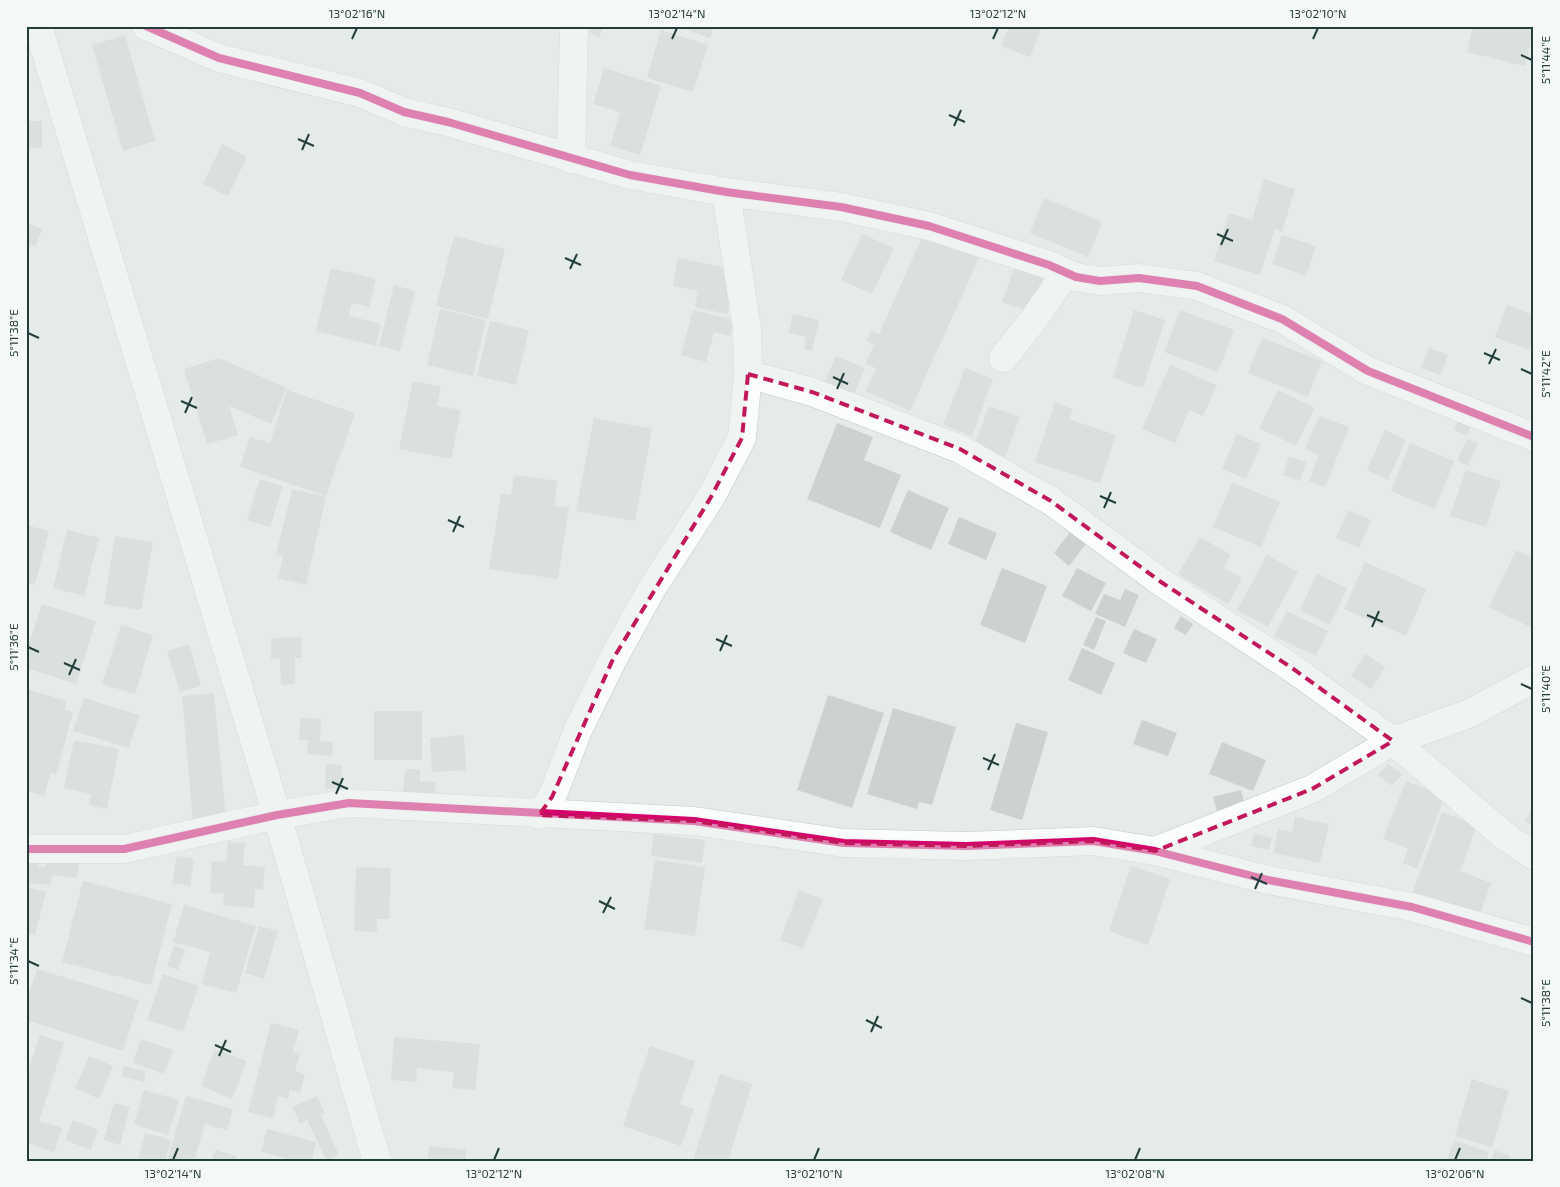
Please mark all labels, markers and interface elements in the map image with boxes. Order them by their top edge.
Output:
text: 13°02'16"N [329,6,385,20]
text: 13°02'14"N [648,6,706,20]
text: 13°02'12"N [970,6,1026,20]
text: 13°02'10"N [1289,6,1347,20]
text: 5°11'44"E [1538,36,1552,84]
text: 5°11'38"E [6,309,20,357]
text: 5°11'42"E [1538,350,1552,398]
text: 5°11'36"E [6,623,20,671]
text: 5°11'40"E [1538,665,1552,713]
text: 5°11'34"E [6,937,20,985]
text: 5°11'38"E [1538,979,1552,1027]
text: 13°02'14"N [144,1166,202,1180]
text: 13°02'12"N [466,1166,522,1180]
text: 13°02'10"N [785,1166,843,1180]
text: 13°02'08"N [1105,1166,1165,1180]
text: 13°02'06"N [1425,1166,1485,1180]

